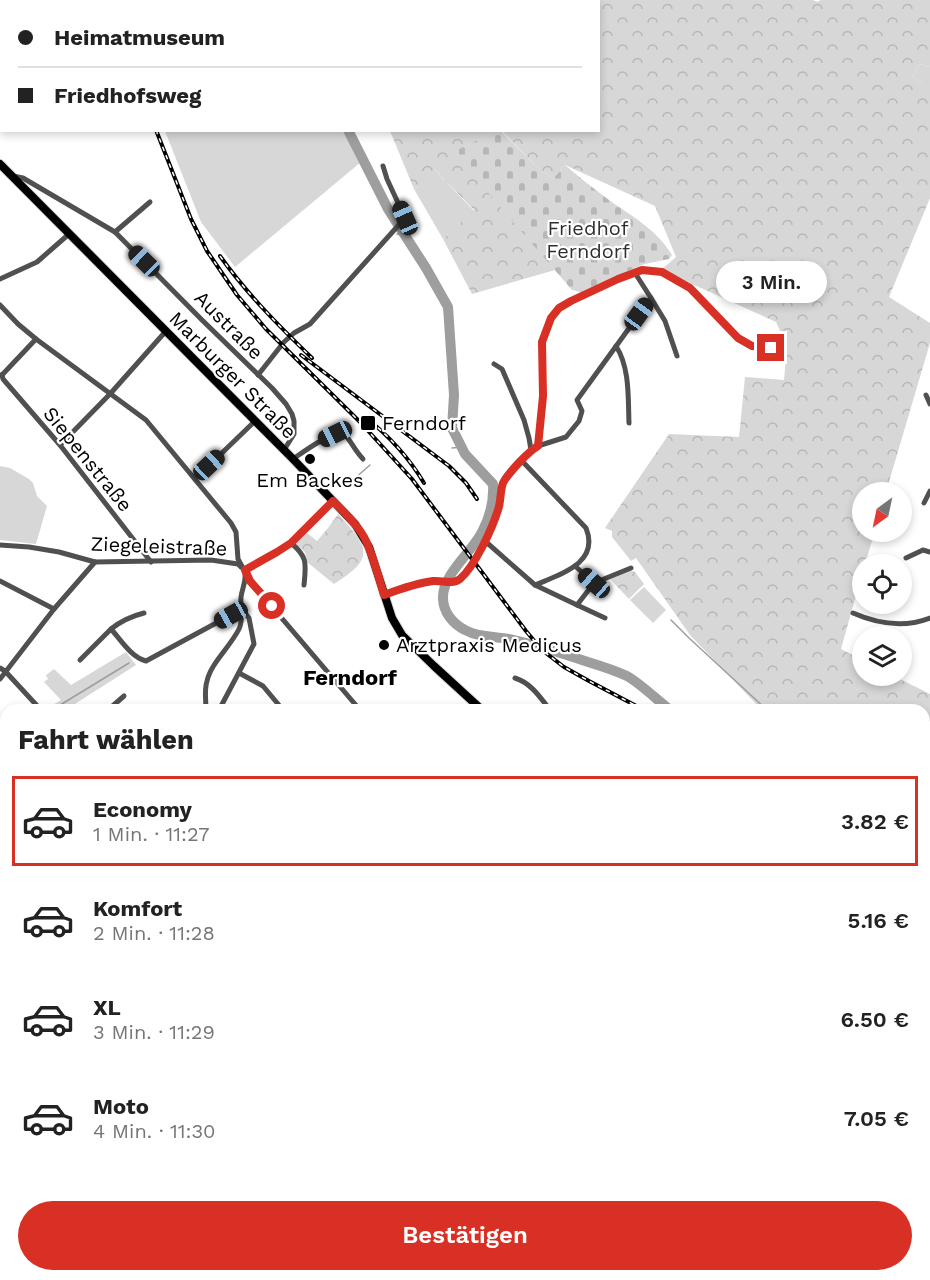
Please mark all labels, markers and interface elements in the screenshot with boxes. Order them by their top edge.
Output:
text: Heimatmuseum [54,25,225,50]
text: Friedhofsweg [54,83,201,108]
car [389,198,421,238]
park label: Friedhof Ferndorf [546,216,630,263]
car [125,242,163,280]
callout: 3 Min. [716,261,826,303]
text: 3 Min. [742,270,801,294]
street label: Austraße [190,286,268,364]
car [621,294,657,334]
street label: Marburger Straße [164,306,302,444]
route end [757,334,784,361]
street label: Siepenstraße [38,402,138,516]
place label: Ferndorf [382,411,466,435]
marker: Ferndorf [359,414,377,432]
car [315,418,355,450]
car [190,446,228,484]
marker: Em Backes [303,452,317,466]
place label: Em Backes [256,468,364,492]
north arrow [852,482,912,542]
map controls [852,482,912,686]
street label: Ziegeleistraße [90,532,228,560]
button: locate [852,554,912,614]
car [575,564,613,602]
route start [258,592,285,619]
car [211,598,251,632]
button: layers [852,626,912,686]
place label: Arztpraxis Medicus [396,633,582,657]
marker: Arztpraxis Medicus [377,638,391,652]
district label: Ferndorf [303,665,398,690]
text: Fahrt wählen [18,724,194,756]
icon: car [21,794,75,848]
text: Economy [93,797,192,822]
text: 3.82 € [841,809,909,834]
text: 1 Min. · 11:27 [93,822,209,846]
icon: car [21,893,75,947]
text: Komfort [93,896,182,921]
text: 5.16 € [848,908,909,933]
text: 2 Min. · 11:28 [93,921,215,945]
icon: car [21,992,75,1046]
text: XL [93,995,121,1020]
text: 6.50 € [840,1007,909,1032]
text: 3 Min. · 11:29 [93,1020,215,1044]
icon: car [21,1091,75,1145]
text: Moto [93,1094,149,1119]
text: 7.05 € [844,1106,909,1131]
text: 4 Min. · 11:30 [93,1119,216,1143]
button: Bestätigen [18,1201,912,1270]

